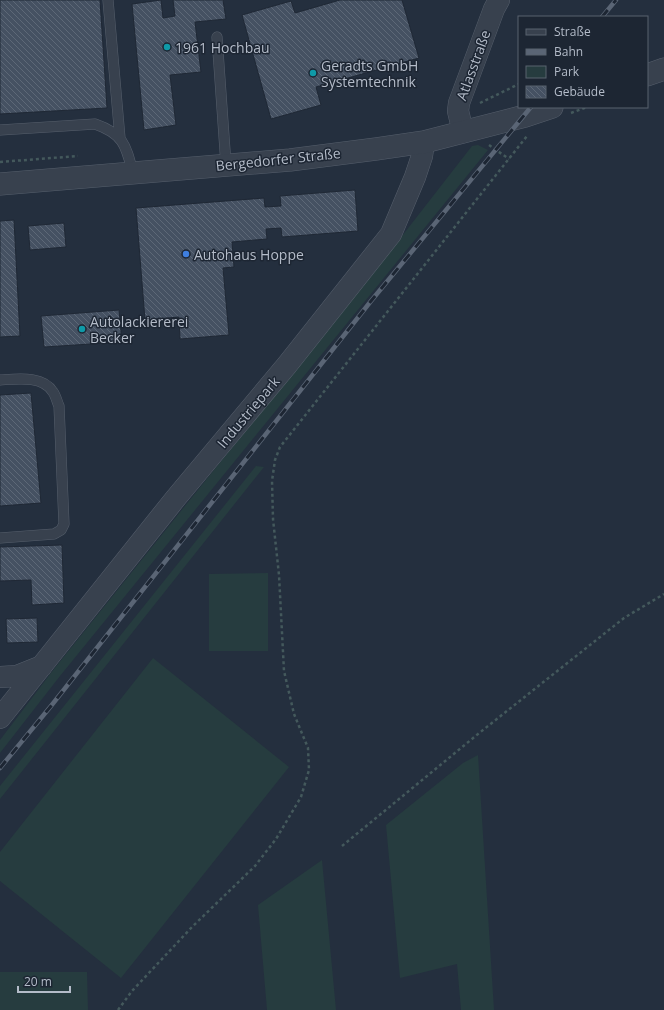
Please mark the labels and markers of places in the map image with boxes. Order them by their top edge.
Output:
place label: 1961 Hochbau [175,38,270,57]
marker: 1961 Hochbau [162,42,172,52]
place label: Geradts GmbH Systemtechnik [321,56,418,91]
marker: Geradts GmbH Systemtechnik [308,68,318,78]
place label: Autohaus Hoppe [194,245,304,264]
marker: Autohaus Hoppe [181,249,191,259]
place label: Autolackiererei Becker [90,312,188,347]
marker: Autolackiererei Becker [77,324,87,334]

